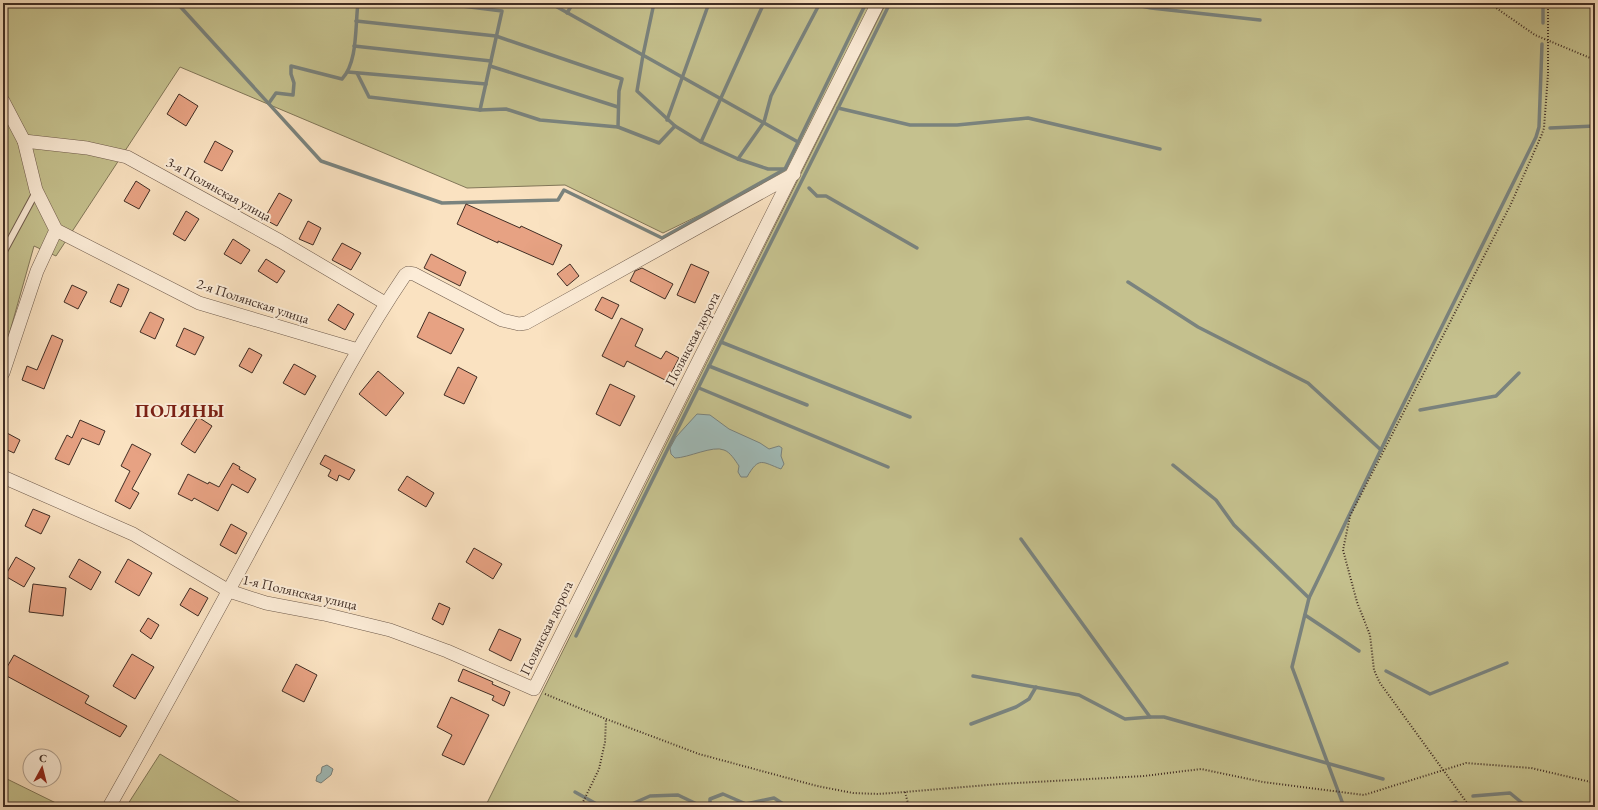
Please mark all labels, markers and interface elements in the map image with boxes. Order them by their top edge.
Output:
street label: 3-я Полянская улица [163,153,275,226]
street label: 2-я Полянская улица [194,274,312,328]
street label: Полянская дорога [661,289,724,389]
district label: ПОЛЯНЫ [135,399,225,422]
street label: 1-я Полянская улица [241,570,360,614]
street label: Полянская дорога [515,577,577,678]
north arrow [22,748,62,788]
text: С [38,751,48,766]

